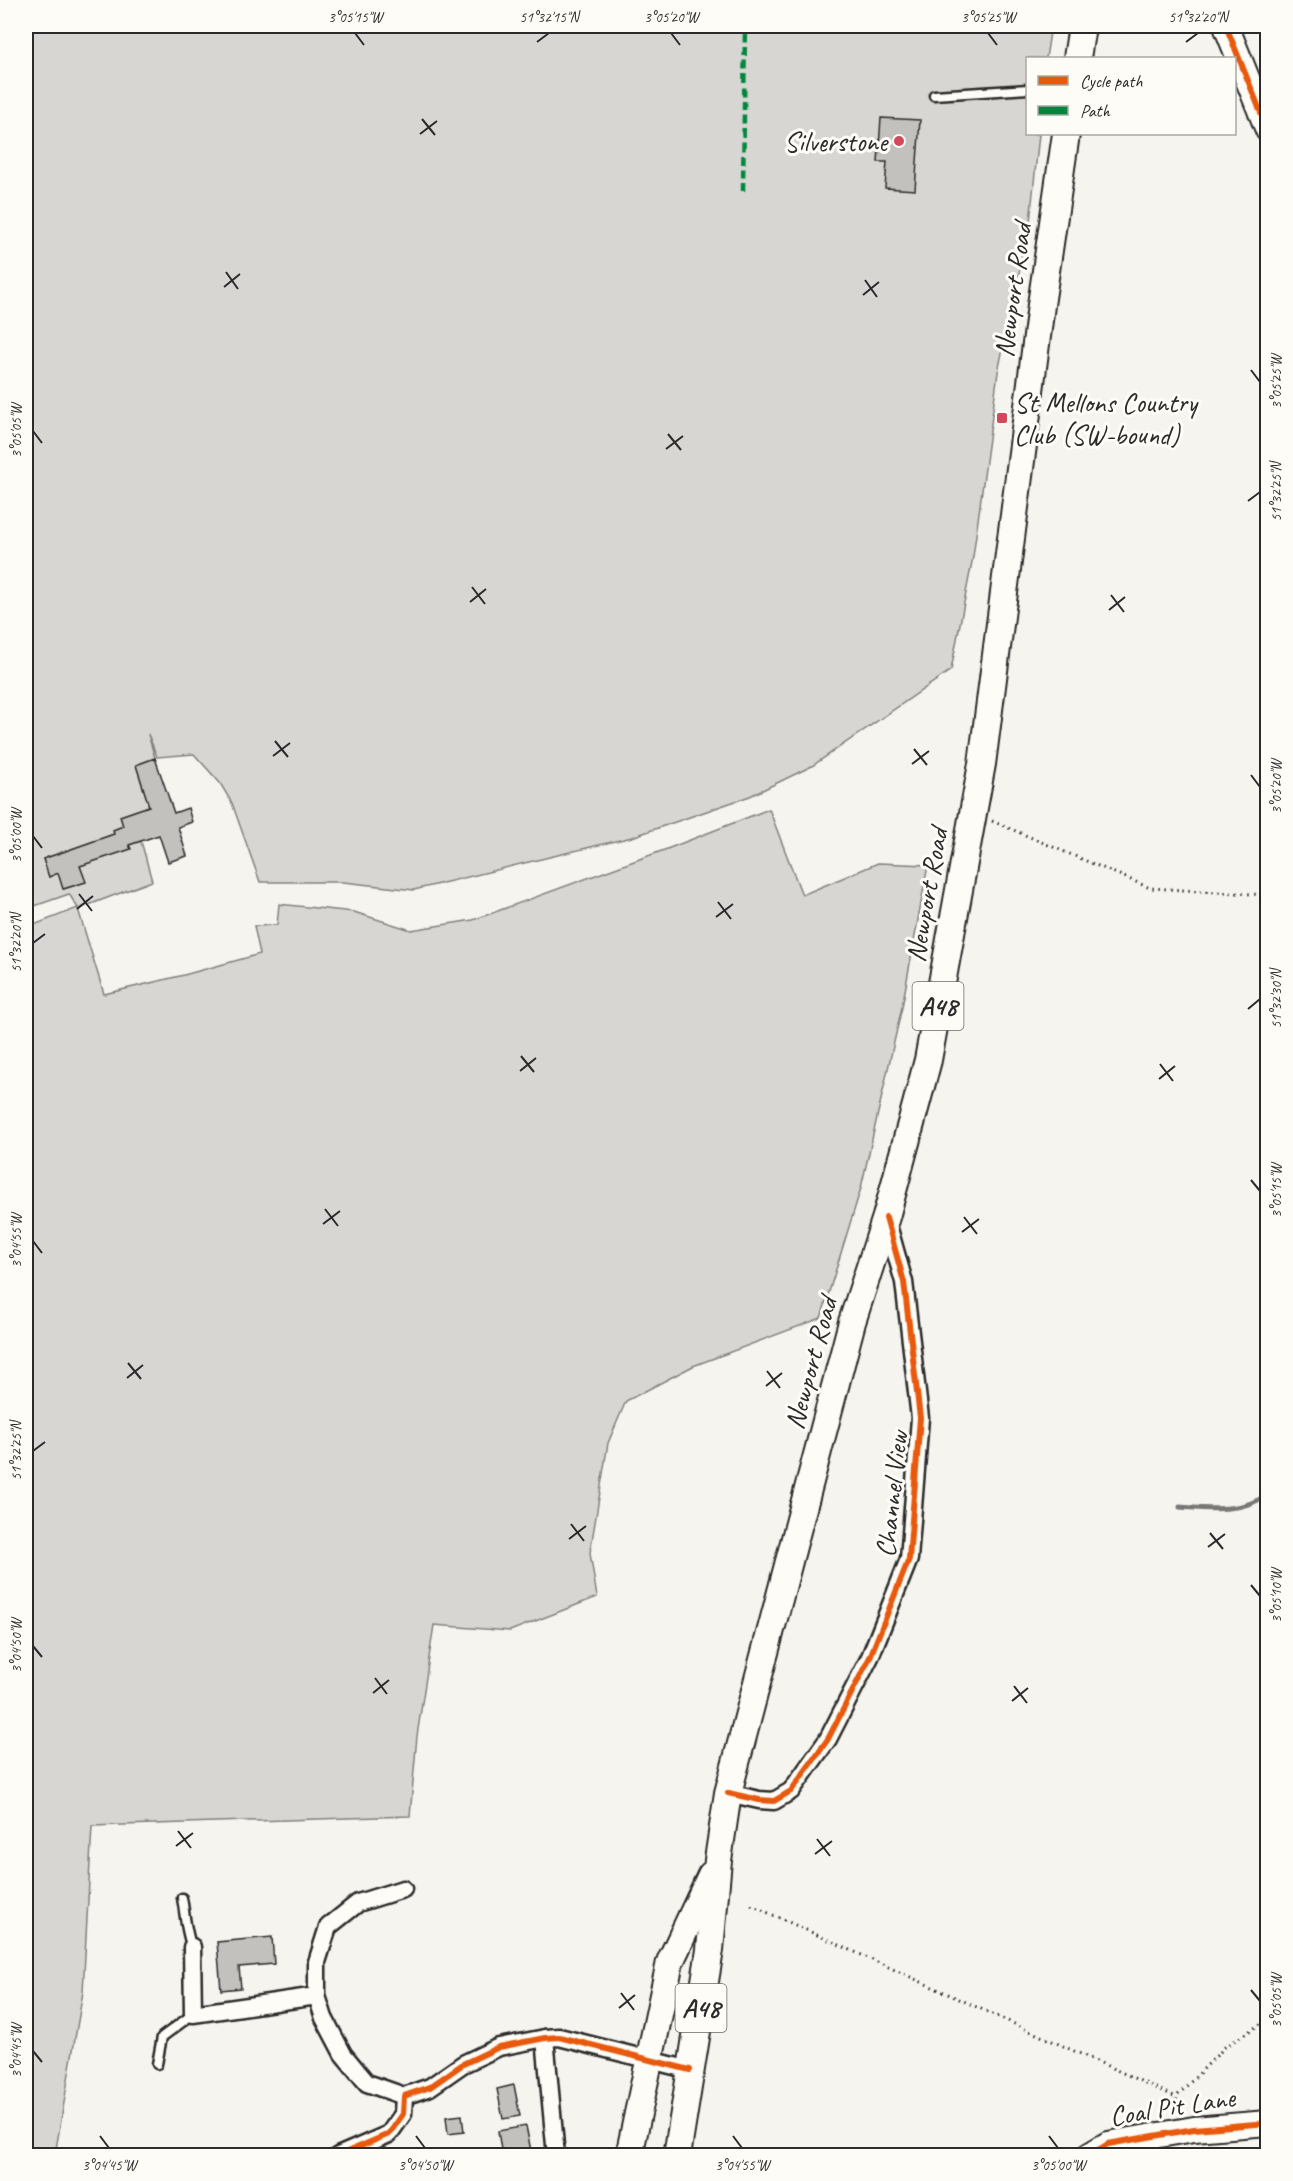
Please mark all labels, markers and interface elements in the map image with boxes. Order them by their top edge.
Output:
text: 3°05'15"W [328,8,385,27]
text: 51°32'15"N [519,8,582,27]
text: 3°05'20"W [644,8,701,27]
text: 3°05'25"W [961,8,1018,27]
text: 51°32'20"N [1168,8,1231,27]
legend [1026,57,1236,135]
text: Cycle path [1080,70,1143,92]
text: Path [1080,100,1110,122]
place label: Silverstone [784,124,889,159]
marker: Silverstone [892,134,906,148]
street label: Newport Road [986,217,1040,359]
text: 3°05'25"W [1267,352,1286,409]
place label: St Mellons Country Club (SW-bound) [1014,385,1199,452]
text: 3°05'05"W [7,401,26,458]
marker: St Mellons Country Club (SW-bound) [995,411,1009,425]
text: 51°32'25"N [1267,459,1286,522]
text: 3°05'20"W [1267,757,1286,814]
text: 3°05'00"W [7,806,26,863]
street label: Newport Road [898,822,956,965]
text: 51°32'20"N [7,910,26,973]
text: 51°32'30"N [1267,966,1286,1029]
road number: A48 [912,982,964,1030]
text: 3°05'15"W [1267,1161,1286,1218]
text: 3°04'55"W [7,1211,26,1268]
street label: Newport Road [776,1289,846,1433]
text: 51°32'25"N [7,1418,26,1481]
street label: Channel View [867,1427,916,1559]
text: 3°05'10"W [1267,1566,1286,1623]
text: 3°04'50"W [7,1616,26,1673]
text: 3°05'05"W [1267,1971,1286,2028]
road number: A48 [676,1984,726,2032]
text: 3°04'45"W [7,2021,26,2078]
street label: Coal Pit Lane [1107,2079,1239,2134]
text: 3°04'45"W [82,2156,139,2175]
text: 3°04'50"W [398,2156,455,2175]
text: 3°04'55"W [715,2156,772,2175]
text: 3°05'00"W [1031,2156,1088,2175]

